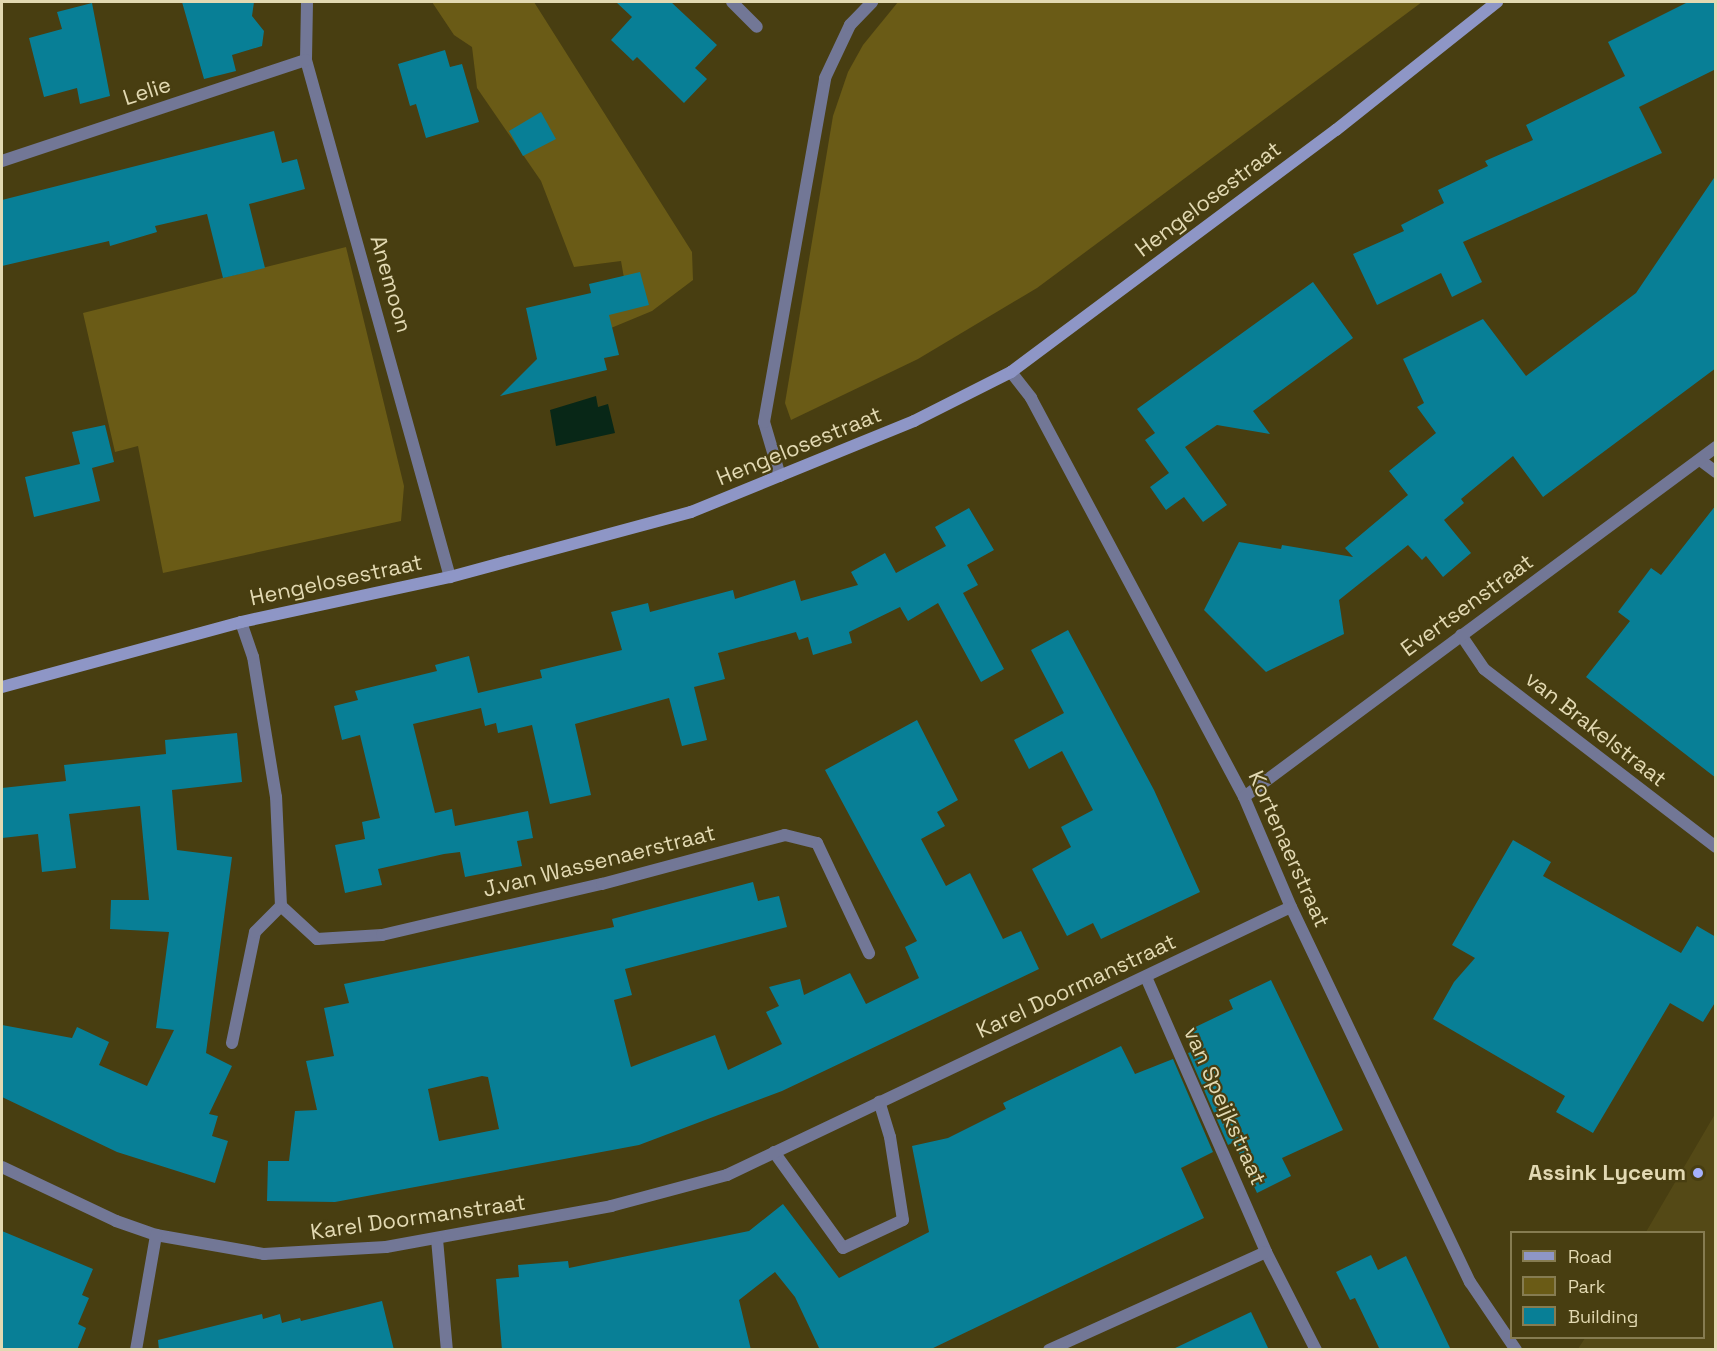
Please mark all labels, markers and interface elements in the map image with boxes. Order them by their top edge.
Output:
street label: Lelie [120,71,174,111]
street label: Hengelosestraat [1130,136,1286,262]
street label: Anemoon [365,232,417,336]
street label: Hengelosestraat [713,401,885,491]
street label: Evertsenstraat [1396,548,1538,662]
street label: Hengelosestraat [247,549,425,611]
street label: van Brakelstraat [1520,666,1672,792]
street label: Kortenaerstraat [1243,767,1335,931]
street label: J.van Wassenaerstraat [480,819,718,903]
street label: Karel Doormanstraat [972,928,1180,1044]
street label: van Speijkstraat [1178,1023,1272,1189]
place label: Assink Lyceum [1528,1160,1686,1186]
marker: Assink Lyceum [1691,1166,1705,1180]
street label: Karel Doormanstraat [309,1189,527,1245]
legend [1510,1231,1705,1339]
text: Road [1568,1245,1612,1268]
text: Park [1568,1275,1605,1298]
text: Building [1568,1305,1638,1328]

